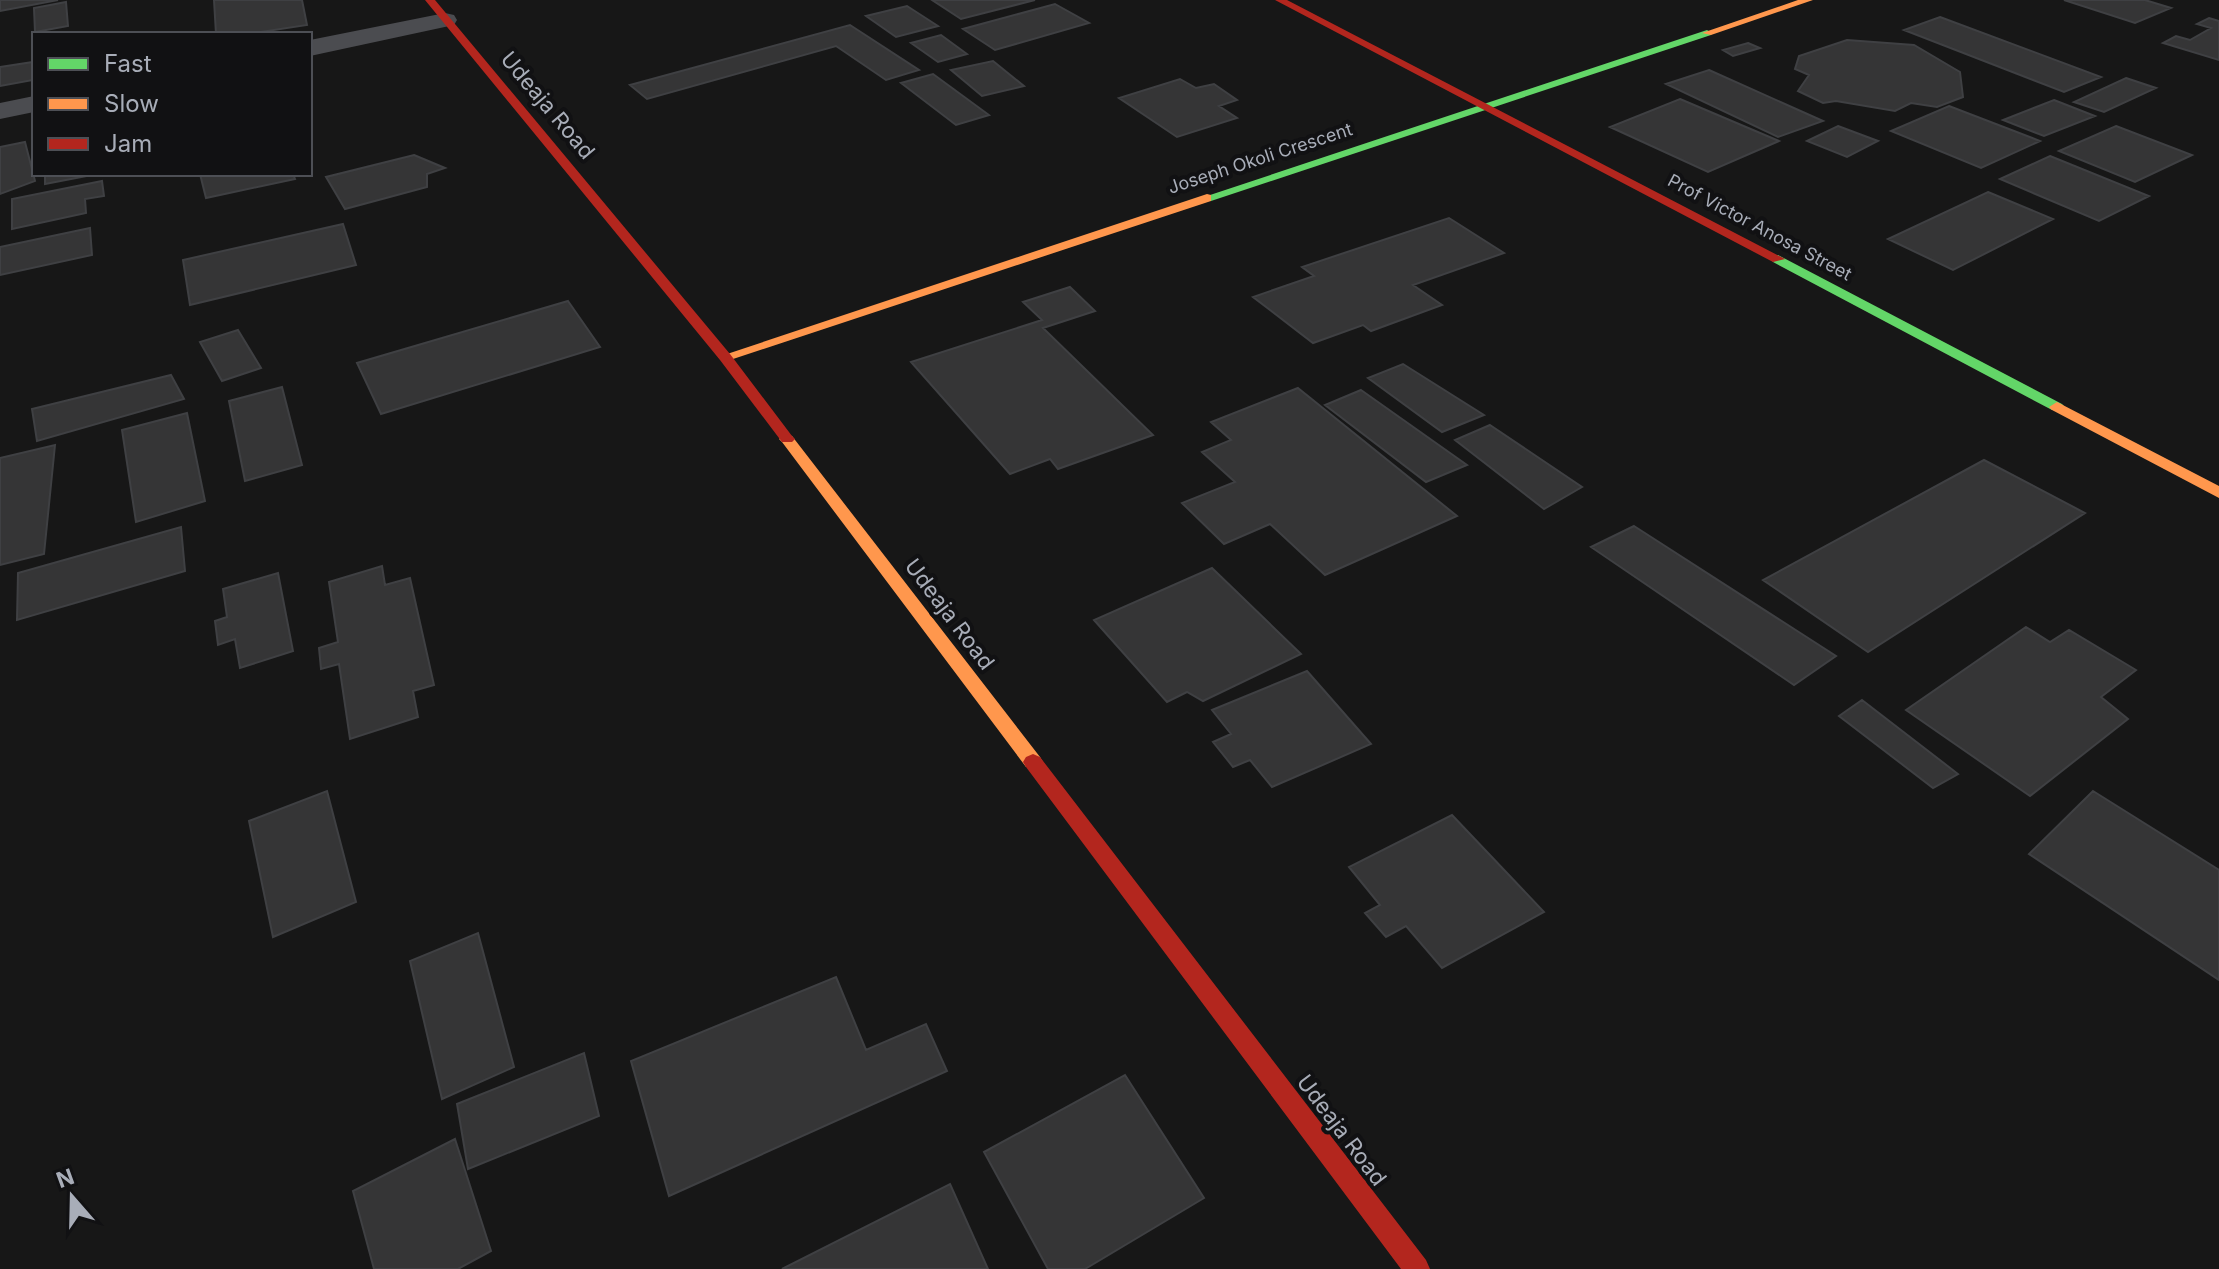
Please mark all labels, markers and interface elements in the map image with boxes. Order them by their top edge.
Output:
legend [32,32,312,176]
street label: Udeaja Road [496,46,600,164]
text: Fast [104,49,152,78]
text: Slow [104,89,159,118]
street label: Joseph Okoli Crescent [1165,118,1355,198]
text: Jam [104,129,152,158]
street label: Prof Victor Anosa Street [1664,170,1856,284]
street label: Udeaja Road [900,553,1000,675]
street label: Udeaja Road [1292,1069,1392,1191]
north arrow [32,1157,112,1237]
text: N [53,1163,77,1193]

